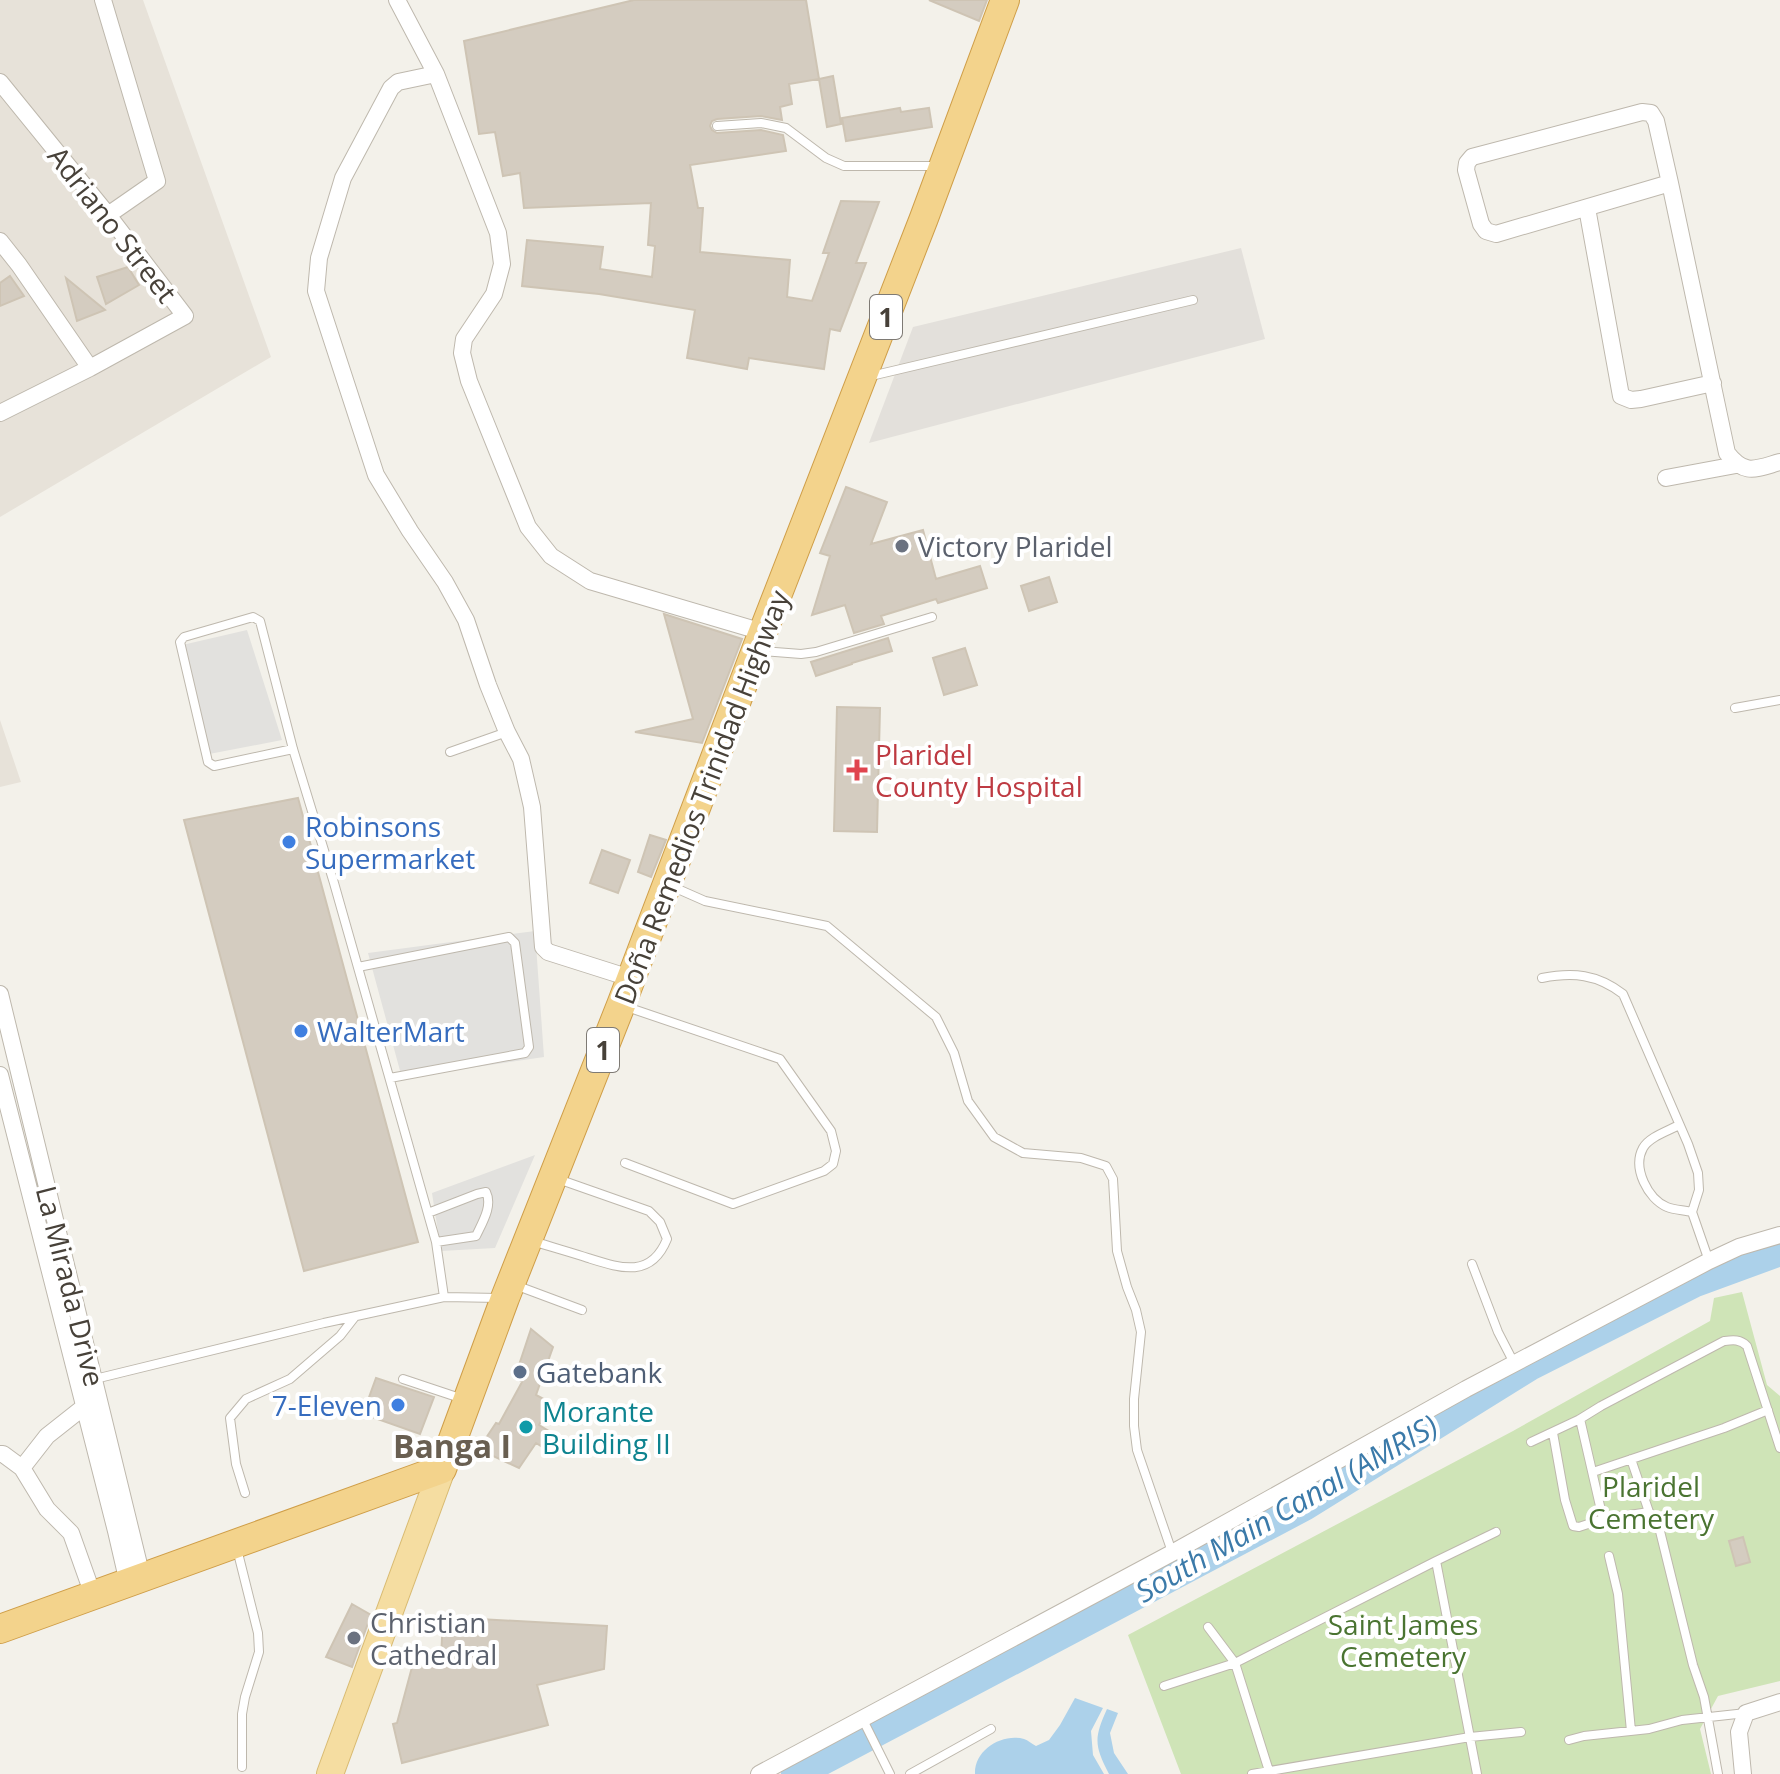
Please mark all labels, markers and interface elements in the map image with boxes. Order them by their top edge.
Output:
street label: Adriano Street [40,138,186,310]
road number: 1 [870,295,902,339]
place label: Victory Plaridel [918,527,1113,565]
marker: Victory Plaridel [893,537,911,555]
street label: Doña Remedios Trinidad Highway [604,584,798,1009]
place label: Plaridel County Hospital [875,735,1083,805]
marker: Plaridel County Hospital [846,759,868,781]
place label: Robinsons Supermarket [305,807,475,877]
marker: Robinsons Supermarket [280,833,298,851]
place label: WalterMart [317,1012,465,1050]
marker: WalterMart [292,1022,310,1040]
road number: 1 [587,1028,619,1072]
street label: La Mirada Drive [28,1182,114,1390]
place label: Gatebank [536,1353,662,1391]
marker: Gatebank [511,1363,529,1381]
place label: 7-Eleven [272,1386,382,1424]
place label: Morante Building II [542,1392,671,1462]
marker: 7-Eleven [389,1396,407,1414]
water label: South Main Canal (AMRIS) [1127,1405,1445,1611]
marker: Morante Building II [517,1418,535,1436]
district label: Banga I [393,1424,511,1467]
park label: Plaridel Cemetery [1588,1467,1715,1537]
place label: Christian Cathedral [370,1603,497,1673]
park label: Saint James Cemetery [1328,1605,1478,1675]
marker: Christian Cathedral [345,1629,363,1647]

